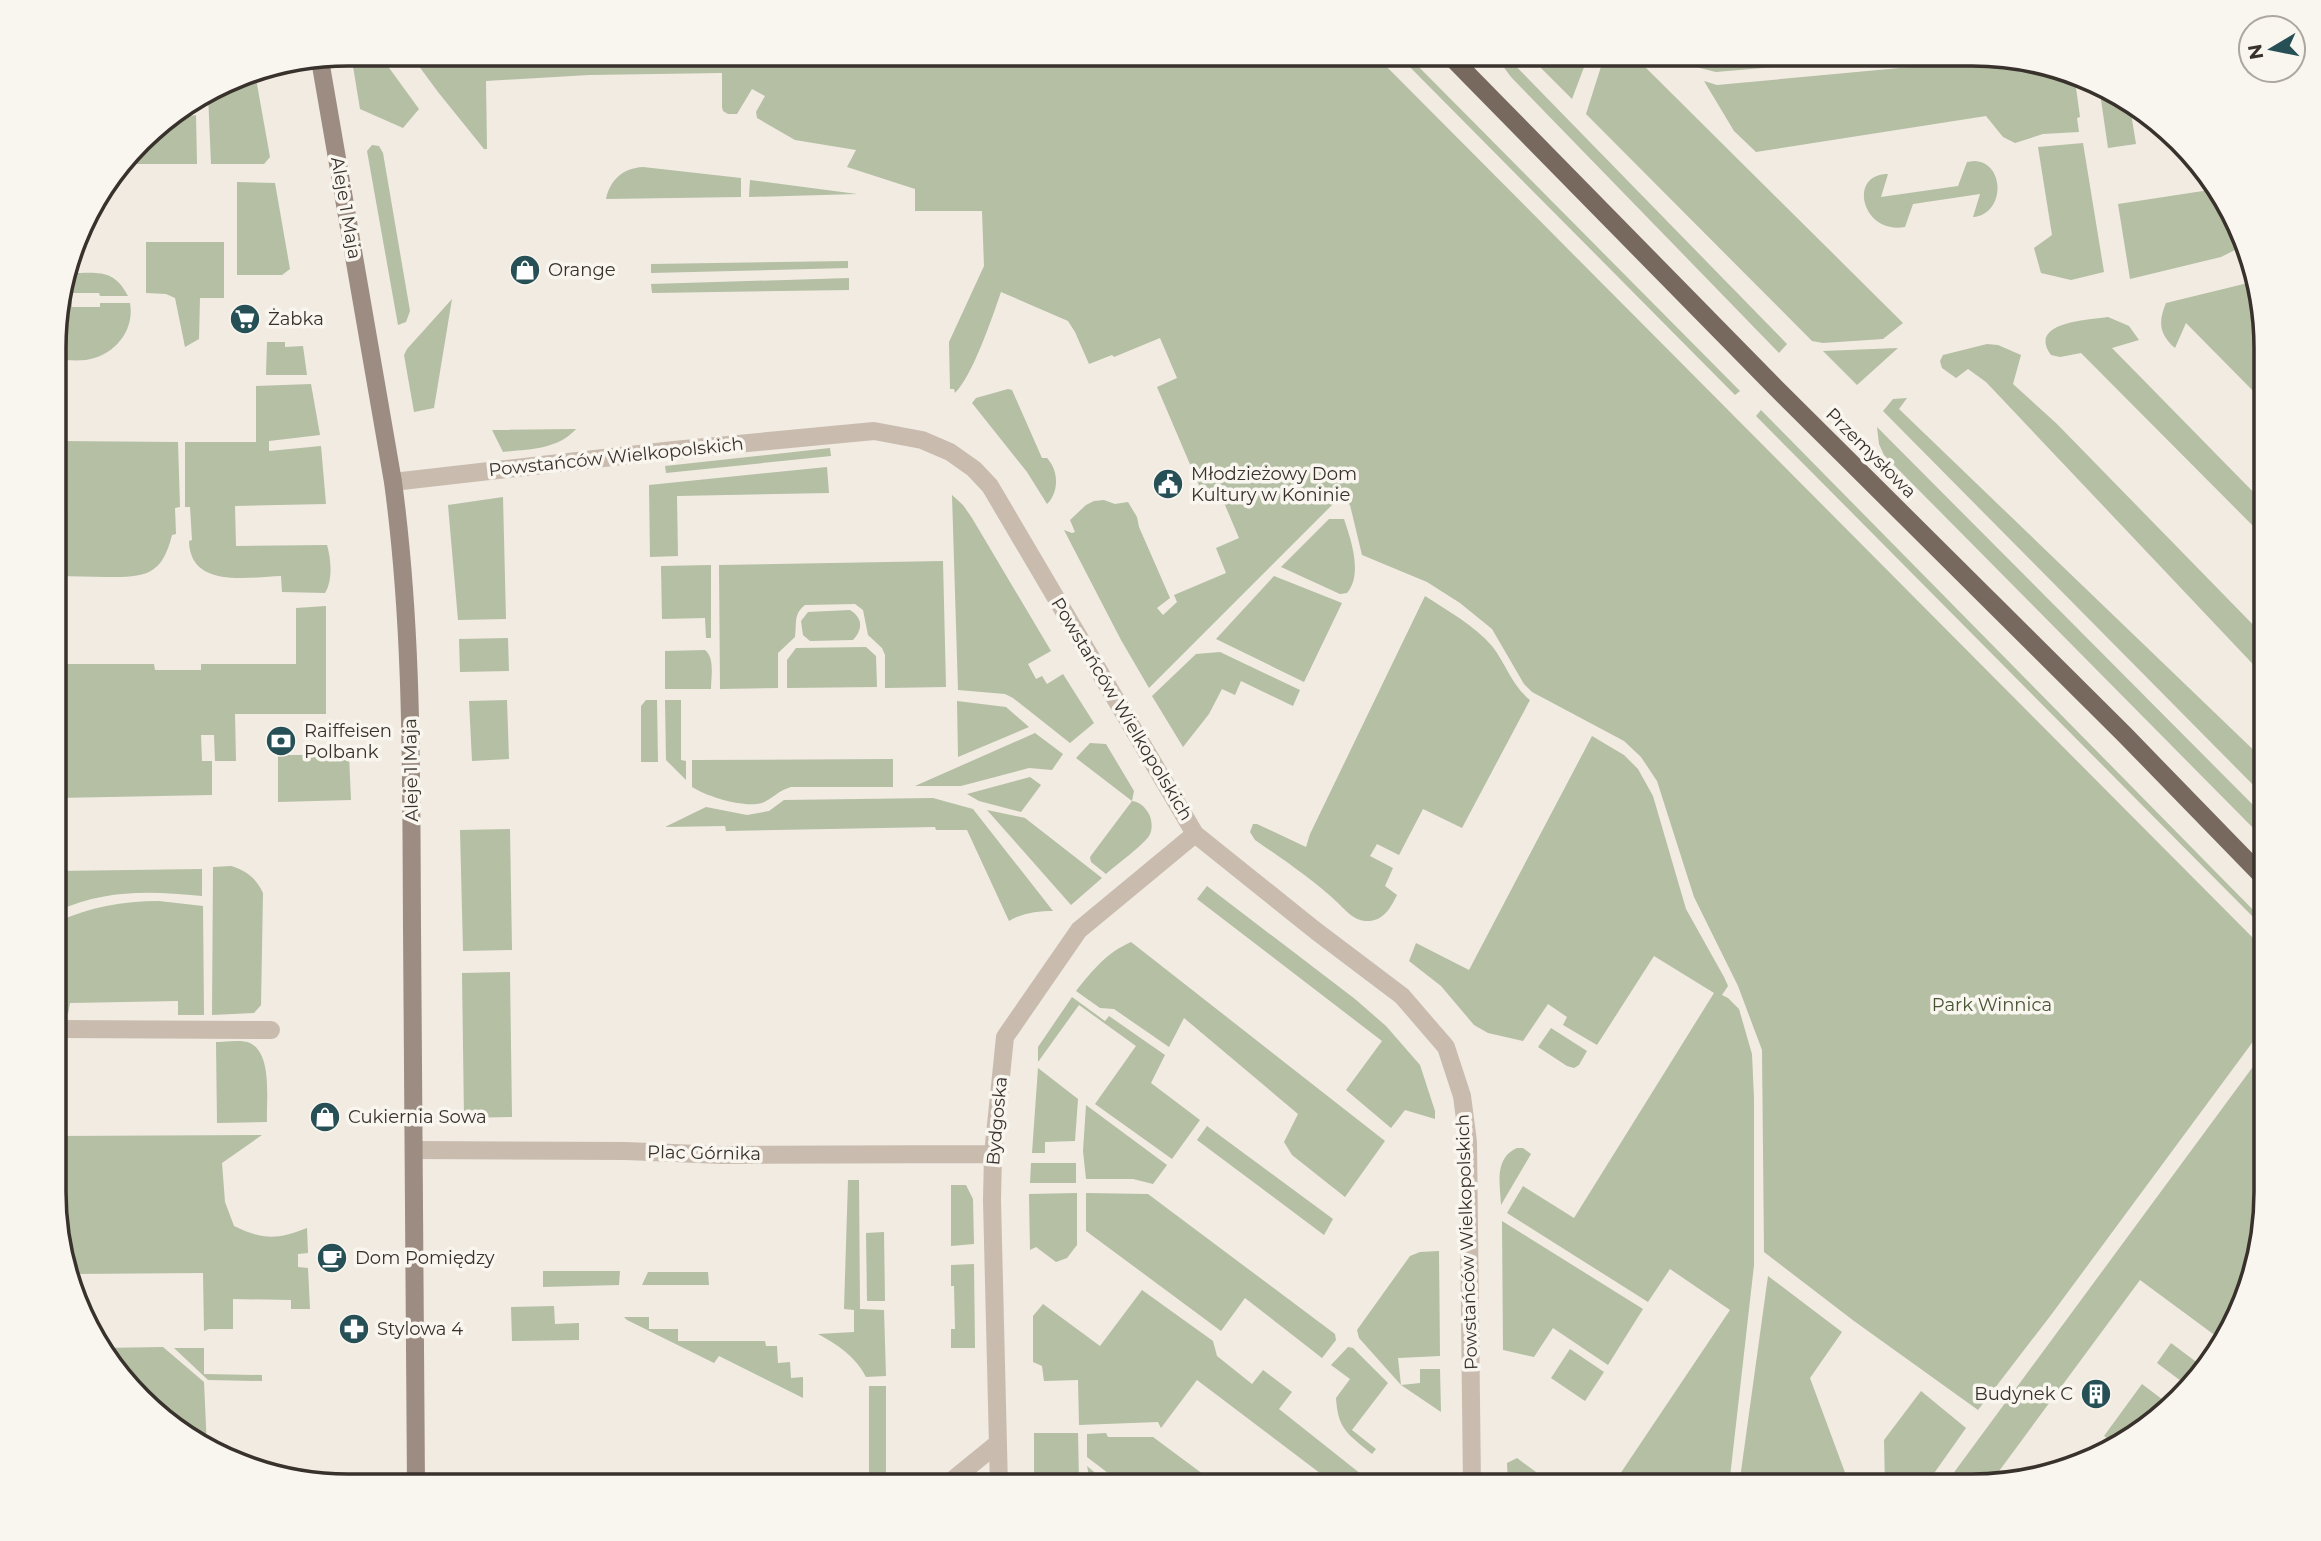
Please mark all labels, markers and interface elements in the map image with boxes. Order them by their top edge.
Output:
north arrow [2237,14,2307,84]
text: N [2243,42,2268,61]
street label: Aleje 1 Maja [326,155,366,261]
shop icon: Orange [508,253,542,287]
place label: Orange [548,259,616,281]
supermarket icon: Żabka [228,302,262,336]
place label: Żabka [268,308,324,330]
street label: Przemysłowa [1821,403,1921,503]
street label: Powstańców Wielkopolskich [487,433,745,481]
place label: Młodzieżowy Dom Kultury w Koninie [1191,463,1357,506]
public building icon: Młodzieżowy Dom Kultury w Koninie [1151,467,1185,501]
street label: Powstańców Wielkopolskich [1047,594,1197,824]
street label: Aleje 1 Maja [399,718,423,822]
place label: Raiffeisen Polbank [304,720,392,763]
bank icon: Raiffeisen Polbank [264,724,298,758]
park label: Park Winnica [1932,994,2052,1016]
street label: Bydgoska [982,1076,1012,1166]
shop icon: Cukiernia Sowa [308,1100,342,1134]
place label: Cukiernia Sowa [348,1106,487,1128]
street label: Powstańców Wielkopolskich [1452,1114,1482,1370]
street label: Plac Górnika [647,1141,761,1165]
cafe icon: Dom Pomiędzy [315,1241,349,1275]
place label: Dom Pomiędzy [355,1247,495,1269]
pharmacy icon: Stylowa 4 [337,1312,371,1346]
place label: Stylowa 4 [377,1318,463,1340]
building icon: Budynek C [2079,1377,2113,1411]
place label: Budynek C [1974,1383,2073,1405]

